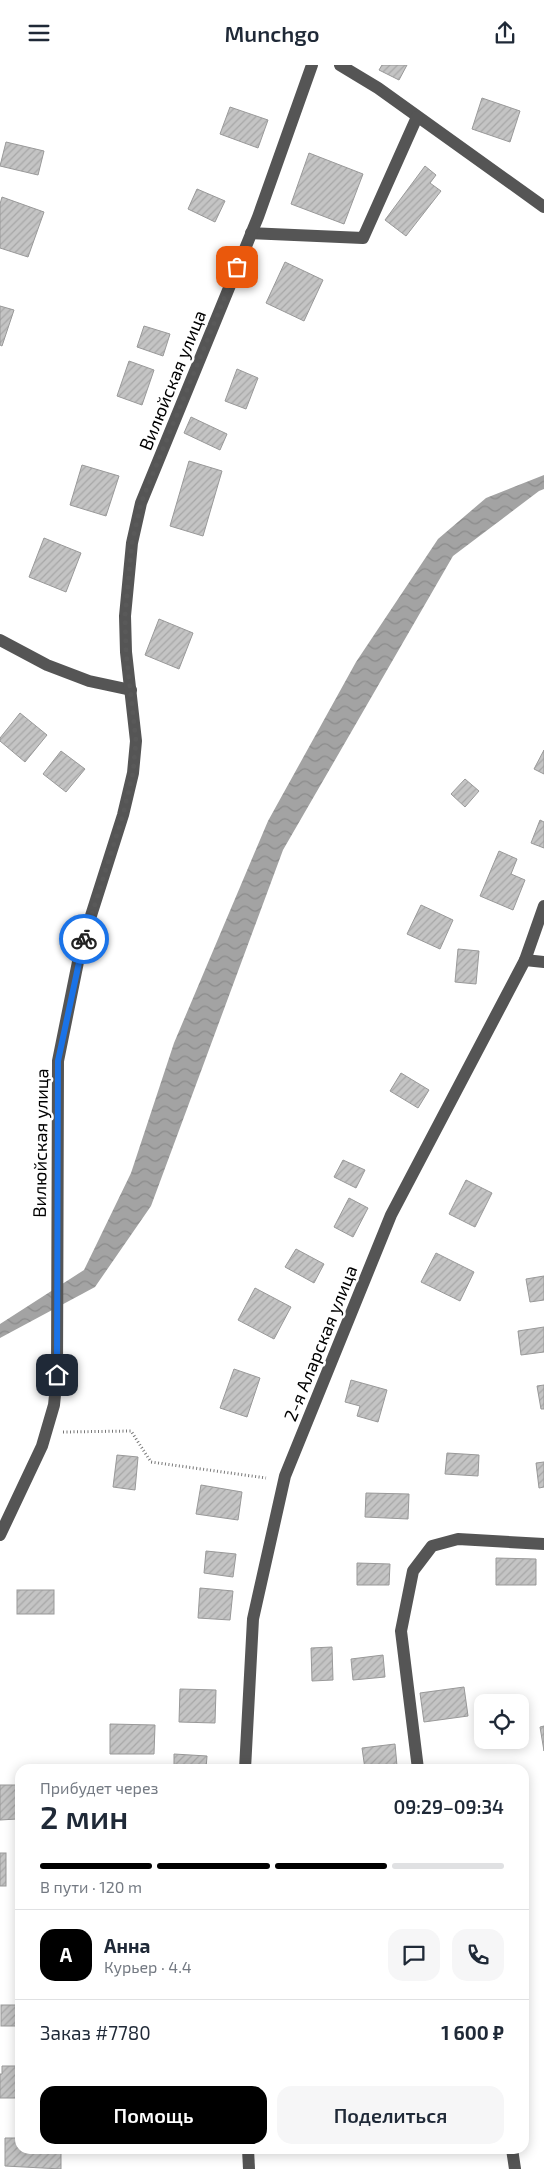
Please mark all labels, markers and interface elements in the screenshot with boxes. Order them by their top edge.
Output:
icon: menu [25,19,53,47]
icon: share [491,19,519,47]
text: Munchgo [225,20,319,46]
pin [216,246,258,288]
icon: bag [223,253,251,281]
street label: Вилюйская улица [134,307,210,453]
courier [59,914,109,964]
icon: bike [70,925,98,953]
street label: Вилюйская улица [28,1068,52,1218]
street label: 2-я Аларская улица [279,1262,361,1424]
pin [36,1354,78,1396]
icon: home [43,1361,71,1389]
map controls [474,1694,529,1749]
button: locate [474,1694,529,1749]
text: Прибудет через [40,1778,158,1797]
text: 09:29–09:34 [393,1795,504,1818]
text: 2 мин [40,1797,128,1835]
text: В пути · 120 m [40,1877,142,1896]
button: chat [388,1929,440,1981]
button: phone [452,1929,504,1981]
text: Анна [104,1934,150,1957]
text: А [60,1943,72,1966]
text: Курьер · 4.4 [104,1957,192,1976]
text: Заказ #7780 [40,2021,151,2044]
text: 1 600 ₽ [441,2021,504,2044]
button: Помощь [40,2086,267,2144]
button: Поделиться [277,2086,504,2144]

